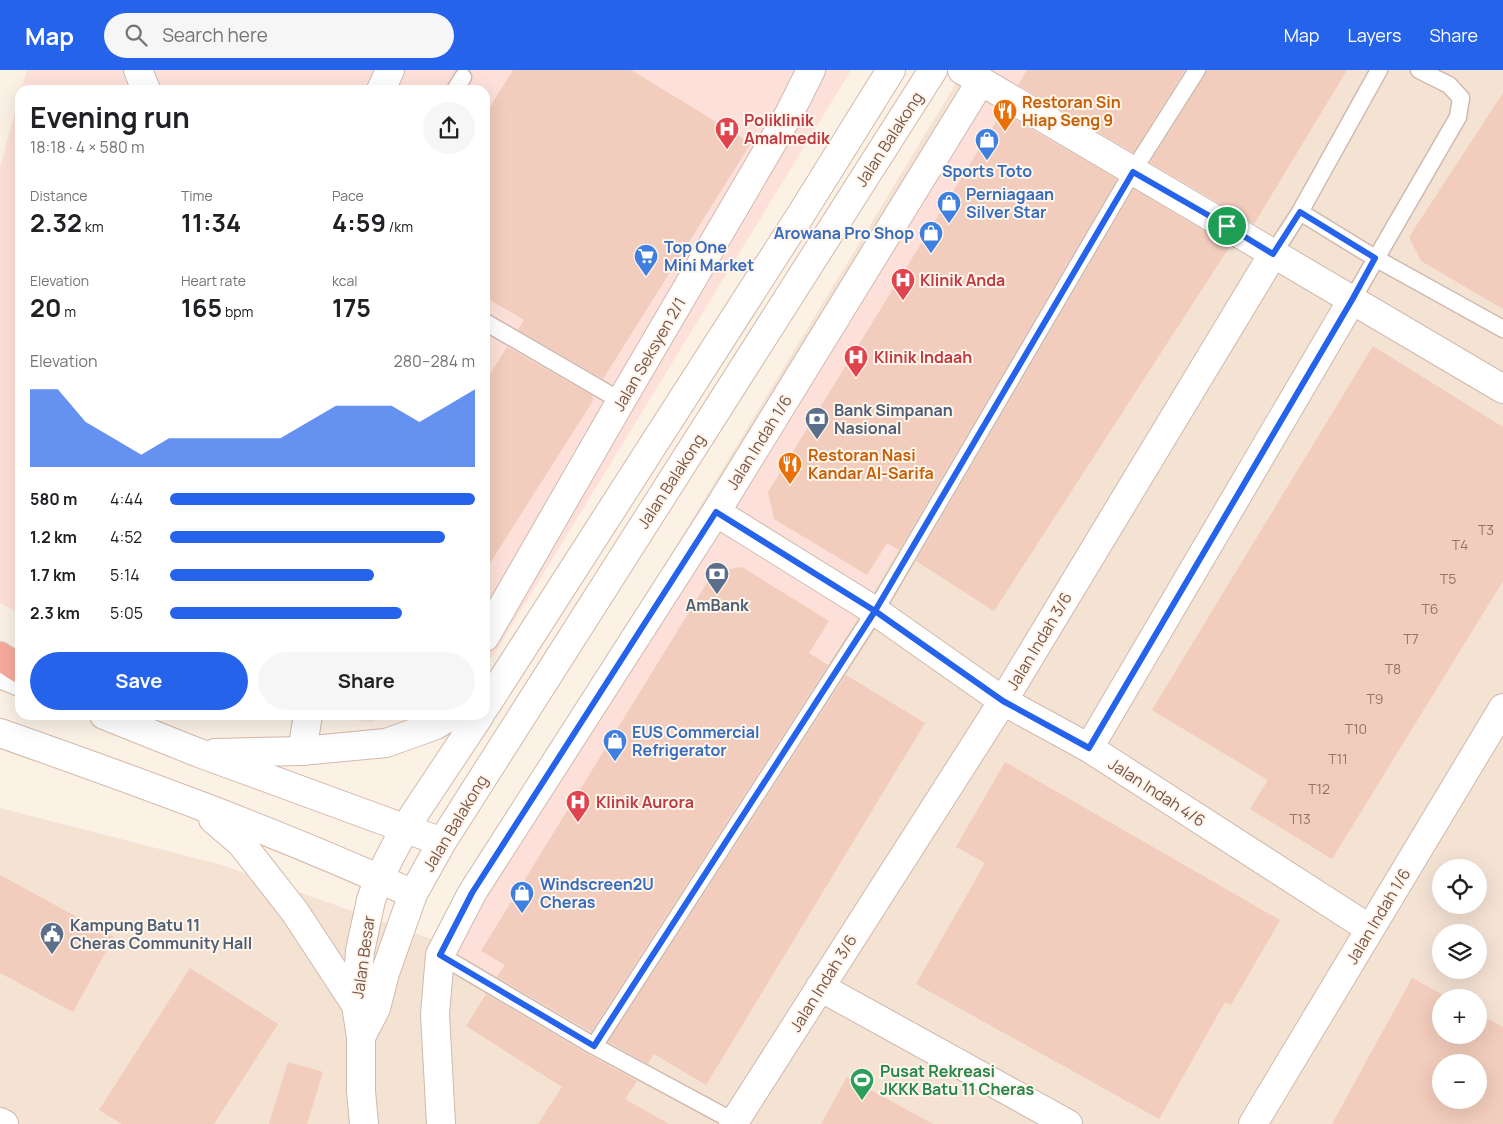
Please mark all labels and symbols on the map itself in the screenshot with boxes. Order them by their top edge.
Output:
street label: Jalan Balakong [850,87,928,191]
place label: Restoran Sin Hiap Seng 9 [1022,91,1121,131]
restaurant icon: Restoran Sin Hiap Seng 9 [992,98,1018,132]
place label: Poliklinik Amalmedik [744,109,830,149]
hospital icon: Poliklinik Amalmedik [714,116,740,150]
shop icon: Sports Toto [974,127,1000,161]
place label: Sports Toto [942,160,1032,182]
place label: Perniagaan Silver Star [966,183,1054,223]
shop icon: Perniagaan Silver Star [936,190,962,224]
pin [1206,205,1248,247]
shop icon: Arowana Pro Shop [918,220,944,254]
place label: Arowana Pro Shop [774,222,914,244]
place label: Top One Mini Market [664,236,754,276]
supermarket icon: Top One Mini Market [633,243,659,277]
hospital icon: Klinik Anda [890,267,916,301]
place label: Klinik Anda [920,269,1005,291]
street label: Jalan Seksyen 2/1 [607,293,691,415]
hospital icon: Klinik Indaah [843,344,869,378]
place label: Klinik Indaah [874,346,972,368]
street label: Jalan Indah 1/6 [721,390,797,494]
place label: Bank Simpanan Nasional [834,399,953,439]
bank icon: Bank Simpanan Nasional [804,406,830,440]
street label: Jalan Balakong [632,429,710,533]
place label: Restoran Nasi Kandar Al-Sarifa [808,444,934,484]
restaurant icon: Restoran Nasi Kandar Al-Sarifa [777,451,803,485]
house number: T3 [1478,520,1494,539]
house number: T4 [1452,535,1468,554]
bank icon: AmBank [704,561,730,595]
house number: T5 [1440,569,1456,588]
street label: Jalan Indah 3/6 [1001,588,1077,694]
place label: AmBank [685,594,749,616]
house number: T6 [1421,599,1439,618]
house number: T7 [1403,629,1419,648]
house number: T8 [1385,659,1401,678]
house number: T9 [1366,689,1384,708]
house number: T10 [1345,719,1367,738]
place label: EUS Commercial Refrigerator [632,721,759,761]
shop icon: EUS Commercial Refrigerator [602,728,628,762]
house number: T11 [1328,749,1348,768]
street label: Jalan Indah 4/6 [1104,752,1210,832]
street label: Jalan Balakong [417,771,493,875]
house number: T12 [1308,779,1330,798]
hospital icon: Klinik Aurora [565,789,591,823]
place label: Klinik Aurora [596,791,694,813]
house number: T13 [1289,809,1311,828]
street label: Jalan Indah 1/6 [1341,864,1415,968]
place label: Windscreen2U Cheras [540,873,654,913]
shop icon: Windscreen2U Cheras [509,880,535,914]
place label: Kampung Batu 11 Cheras Community Hall [70,914,252,954]
street label: Jalan Besar [346,914,380,1000]
public building icon: Kampung Batu 11 Cheras Community Hall [39,921,65,955]
street label: Jalan Indah 3/6 [784,930,862,1036]
place label: Pusat Rekreasi JKKK Batu 11 Cheras [880,1060,1034,1100]
sports icon: Pusat Rekreasi JKKK Batu 11 Cheras [849,1067,875,1101]

